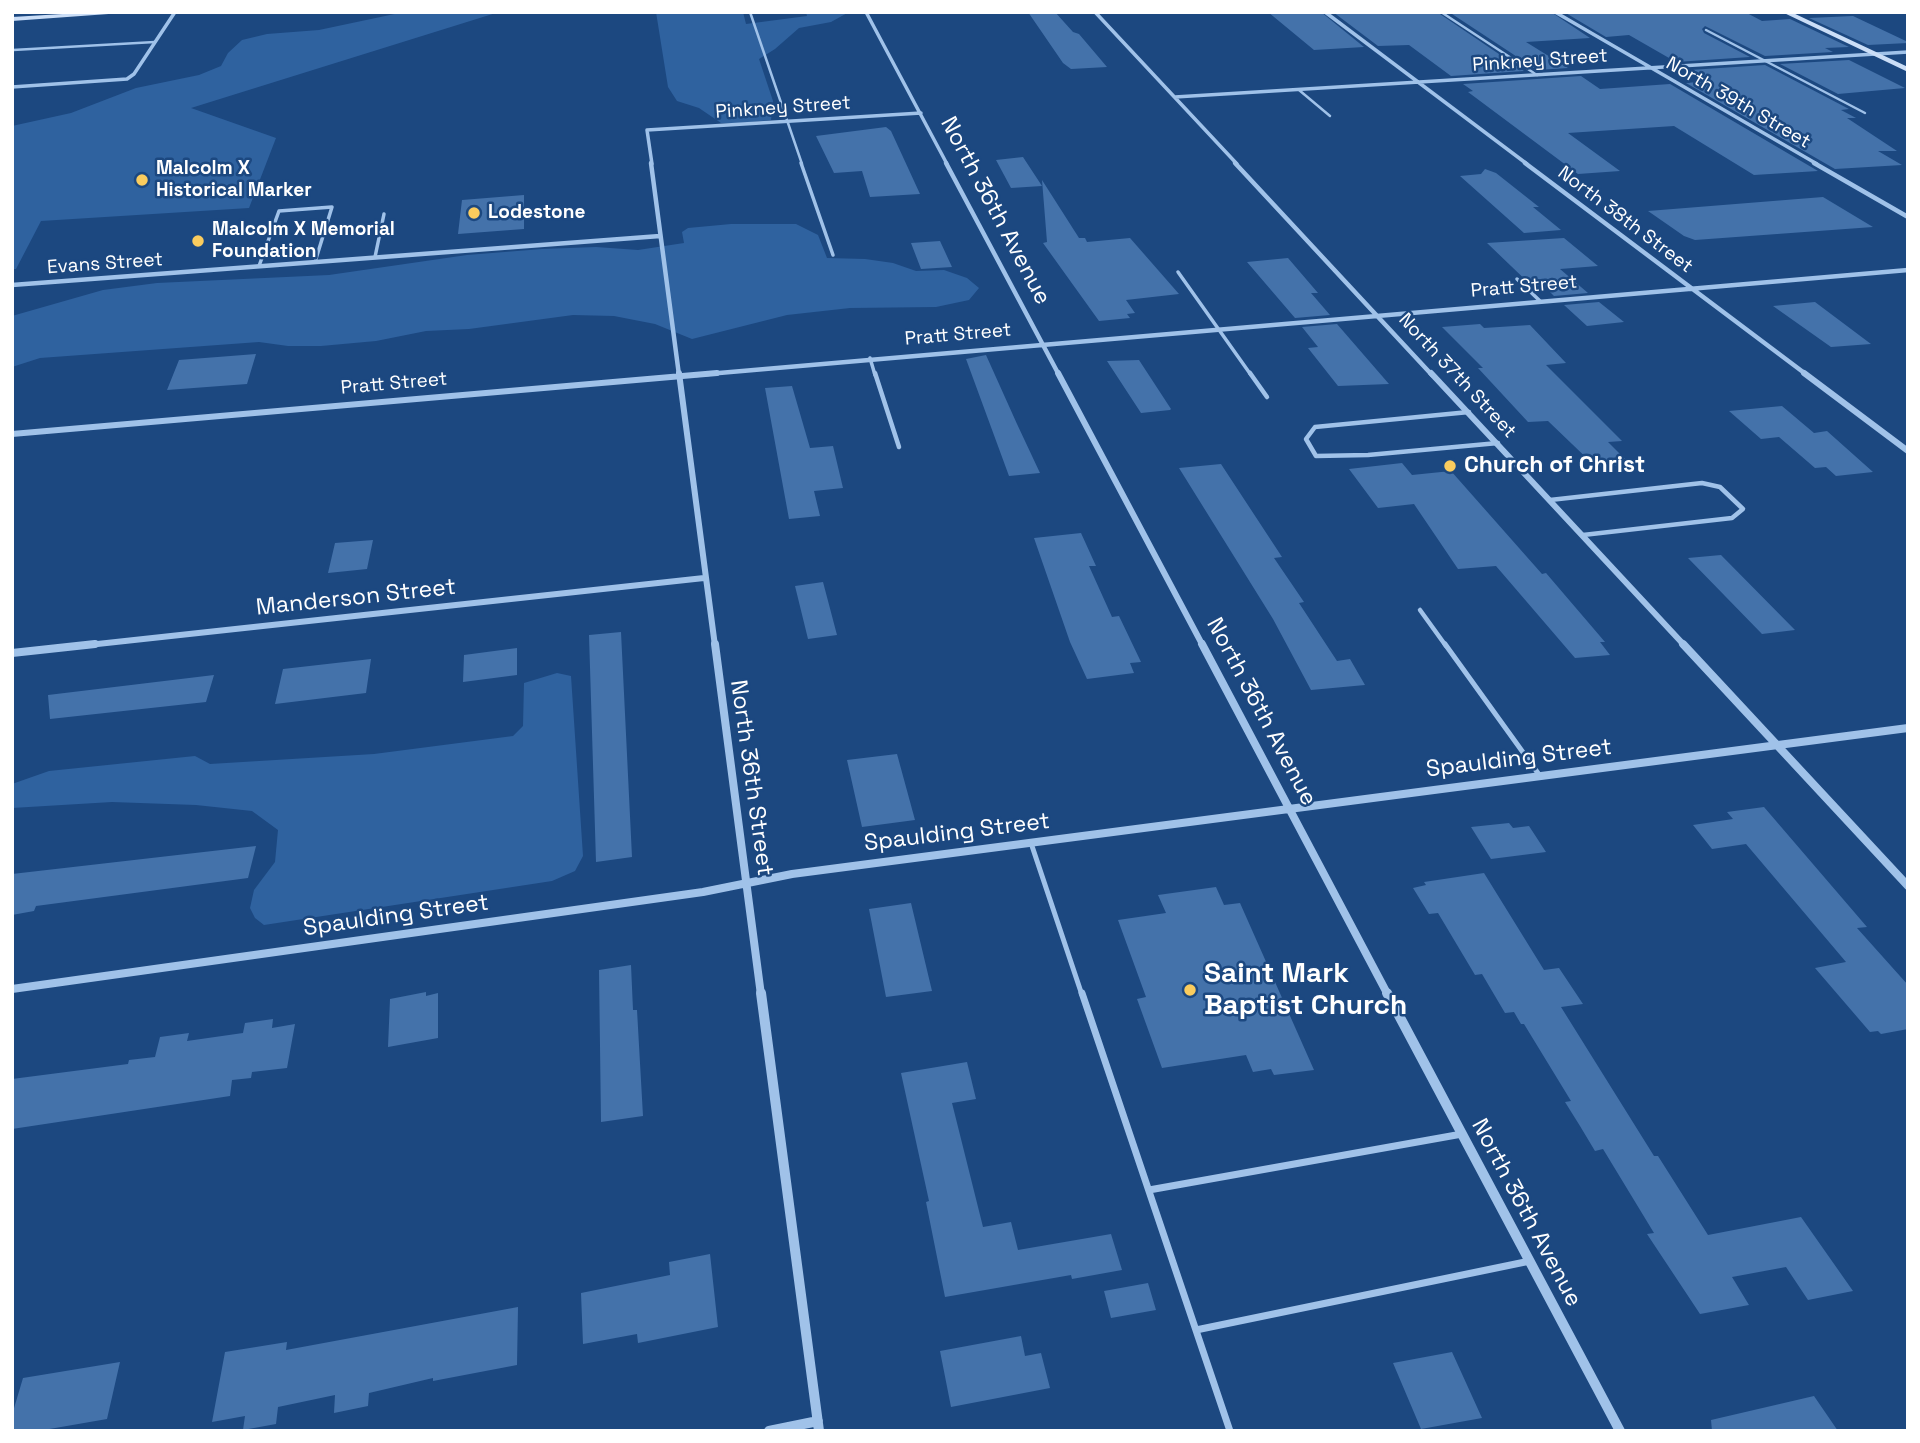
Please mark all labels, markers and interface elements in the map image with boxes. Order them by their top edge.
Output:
street label: Pinkney Street [1472,45,1608,77]
street label: North 39th Street [1662,52,1814,154]
street label: Pinkney Street [715,92,851,124]
street label: North 36th Avenue [934,112,1056,310]
place label: Malcolm X Historical Marker [156,158,312,202]
street label: North 38th Street [1553,162,1697,278]
marker: Malcolm X Historical Marker [134,172,150,188]
place label: Lodestone [488,202,585,224]
marker: Lodestone [466,205,482,221]
place label: Malcolm X Memorial Foundation [212,219,395,263]
marker: Malcolm X Memorial Foundation [190,233,206,249]
street label: Evans Street [46,249,164,279]
street label: Pratt Street [1470,271,1578,303]
street label: North 37th Street [1393,309,1521,443]
street label: Pratt Street [904,319,1012,351]
street label: Pratt Street [340,368,448,400]
place label: Church of Christ [1464,452,1645,480]
marker: Church of Christ [1442,458,1458,474]
street label: Manderson Street [255,574,457,622]
street label: North 36th Avenue [1200,613,1322,811]
street label: North 36th Street [724,678,778,878]
street label: Spaulding Street [1424,734,1614,784]
street label: Spaulding Street [862,808,1052,858]
street label: Spaulding Street [301,889,491,943]
place label: Saint Mark Baptist Church [1204,957,1407,1023]
marker: Saint Mark Baptist Church [1182,982,1198,998]
street label: North 36th Avenue [1465,1114,1587,1312]

